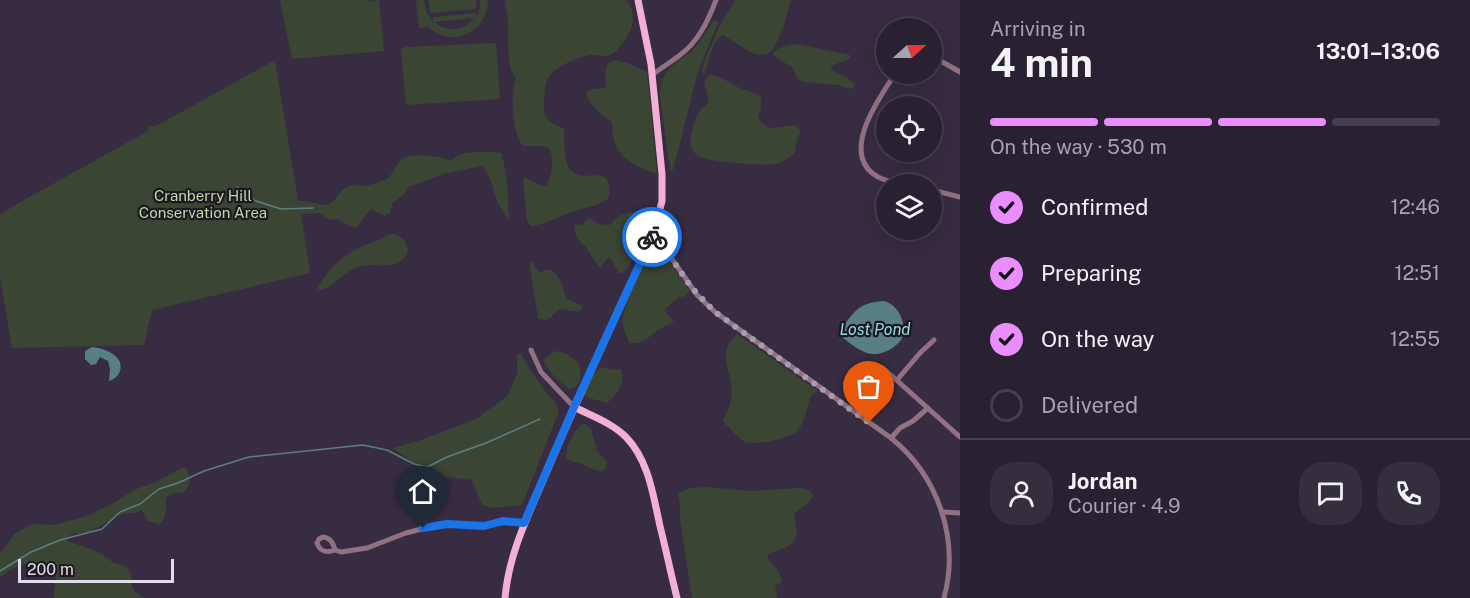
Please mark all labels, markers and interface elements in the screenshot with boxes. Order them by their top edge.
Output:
text: Arriving in [990,17,1085,41]
north arrow [876,18,942,84]
map controls [876,18,942,240]
text: 13:01–13:06 [1316,38,1440,64]
text: 4 min [990,40,1093,86]
button: locate [876,96,942,162]
text: On the way · 530 m [990,135,1167,159]
button: layers [876,174,942,240]
park label: Cranberry Hill Conservation Area [139,187,267,221]
icon: check [990,191,1023,224]
text: Confirmed [1041,194,1148,220]
text: 12:46 [1391,195,1440,219]
courier [622,207,682,267]
icon: bike [636,221,669,254]
icon: check [990,257,1023,290]
text: Preparing [1041,260,1142,286]
text: 12:51 [1394,261,1440,285]
water label: Lost Pond [839,320,911,339]
icon: check [990,323,1023,356]
text: On the way [1041,326,1154,352]
text: 12:55 [1390,327,1440,351]
pin [843,361,894,423]
icon: bag [852,370,885,403]
text: Delivered [1041,392,1138,418]
button: person [990,462,1053,525]
button: chat [1299,462,1362,525]
button: phone [1377,462,1440,525]
pin [397,466,448,528]
text: Jordan [1068,468,1137,494]
icon: home [406,475,439,508]
text: Courier · 4.9 [1068,494,1180,518]
scale bar [18,556,174,584]
text: 200 m [27,560,74,579]

